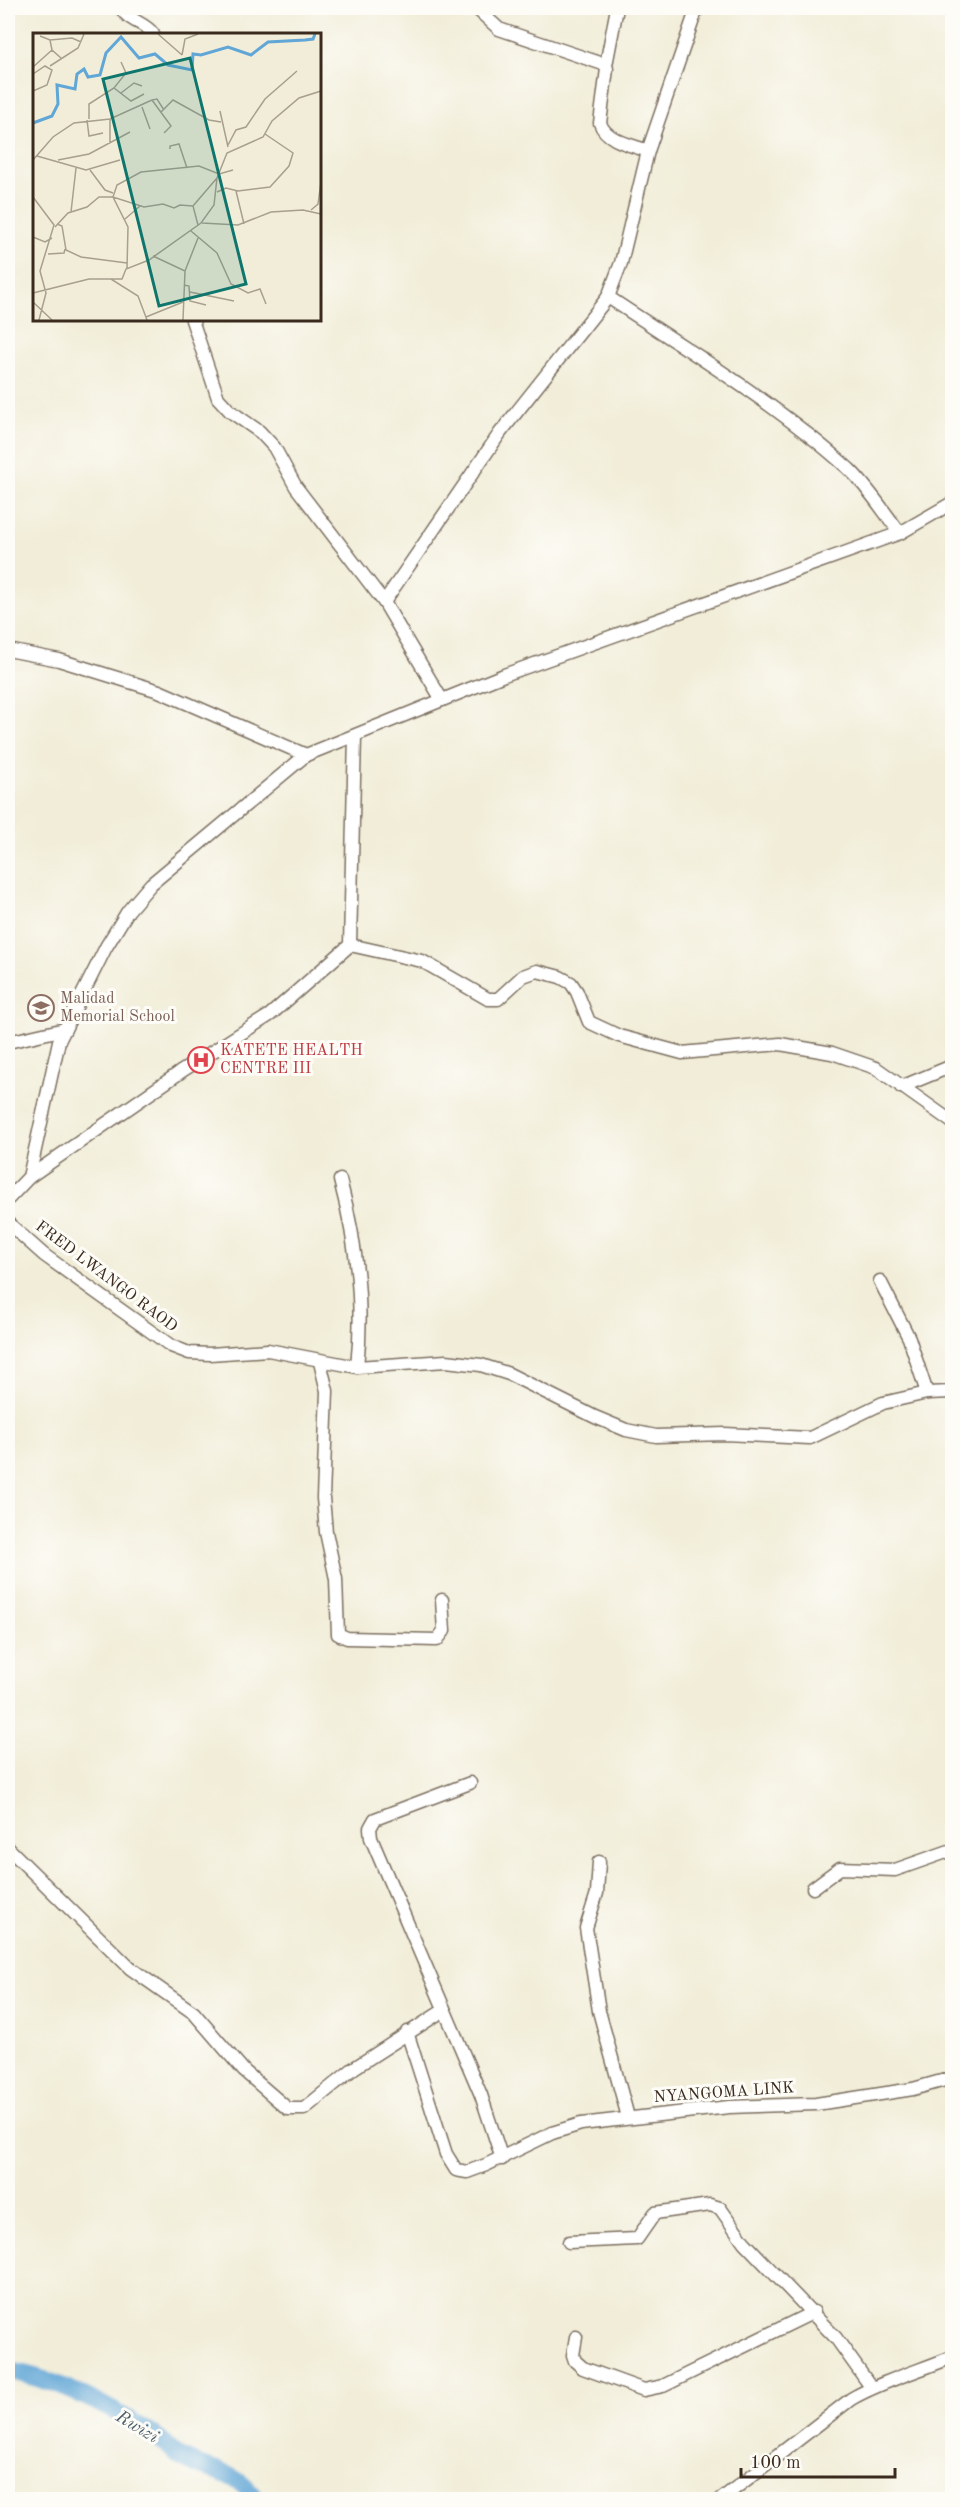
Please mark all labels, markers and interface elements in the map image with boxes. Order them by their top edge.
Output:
inset map [33,33,321,321]
place label: Malidad Memorial School [60,991,175,1025]
school or university icon: Malidad Memorial School [26,993,56,1023]
place label: KATETE HEALTH CENTRE III [220,1043,363,1077]
hospital icon: KATETE HEALTH CENTRE III [186,1045,216,1075]
street label: FRED LWANGO RAOD [32,1218,180,1336]
street label: NYANGOMA LINK [653,2080,795,2106]
water label: Rwizi [112,2407,161,2447]
scale bar [741,2441,896,2479]
text: 100 m [750,2454,801,2472]

